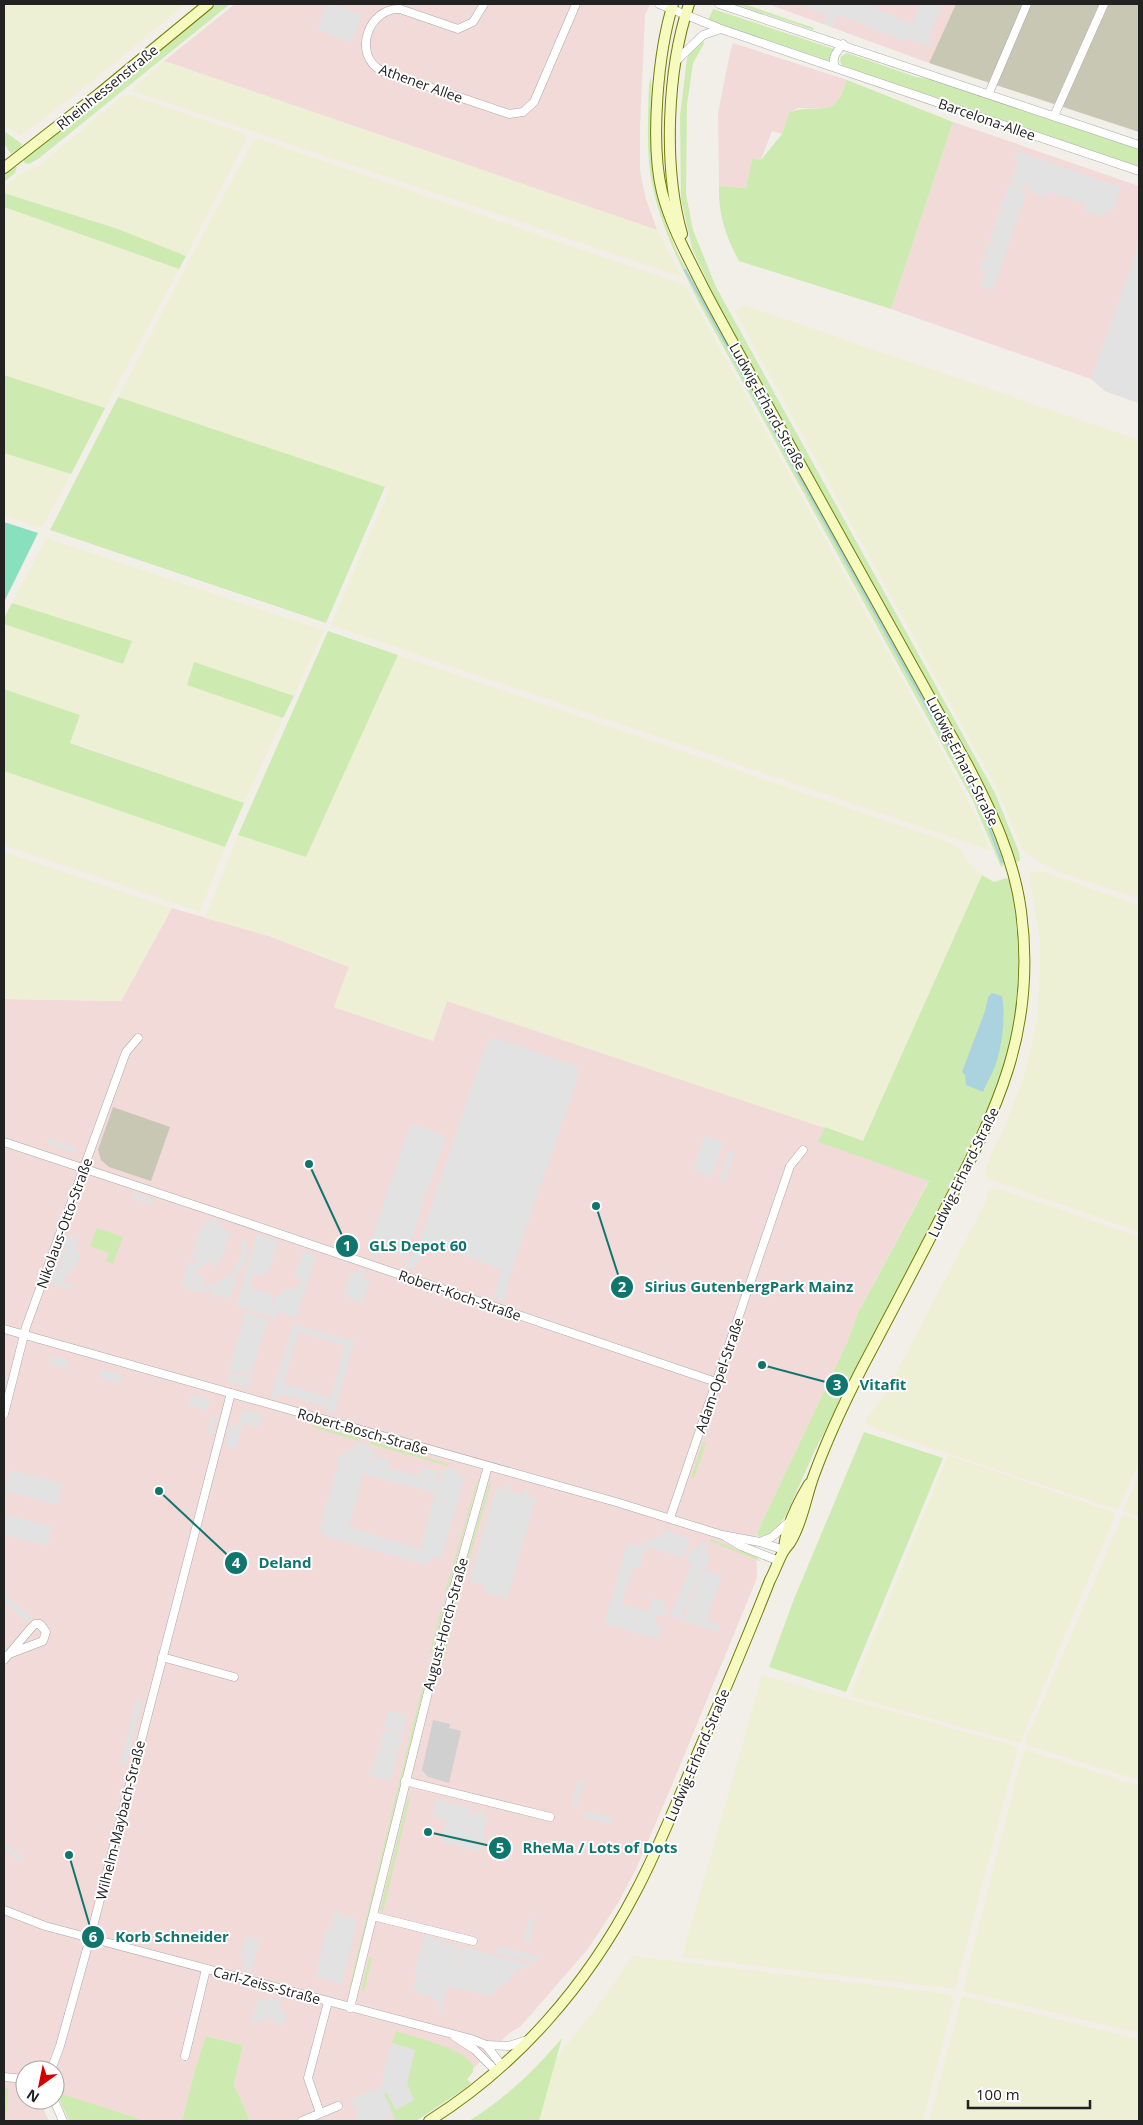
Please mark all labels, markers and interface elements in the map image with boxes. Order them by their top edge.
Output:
street label: Rheinhessenstraße [52,40,162,134]
street label: Athener Allee [377,59,466,107]
street label: Barcelona-Allee [936,93,1038,145]
street label: Ludwig-Erhard-Straße [725,339,811,473]
street label: Ludwig-Erhard-Straße [922,693,1004,829]
street label: Ludwig-Erhard-Straße [923,1104,1003,1240]
street label: Nikolaus-Otto-Straße [32,1155,96,1291]
callout: GLS Depot 60 [334,1231,477,1261]
text: 1 [343,1235,351,1255]
text: GLS Depot 60 [369,1235,467,1255]
street label: Robert-Koch-Straße [396,1265,524,1325]
callout: Sirius GutenbergPark Mainz [610,1272,863,1302]
text: 2 [618,1276,627,1296]
text: Sirius GutenbergPark Mainz [645,1276,853,1296]
street label: Adam-Opel-Straße [690,1315,748,1435]
callout: Vitafit [824,1370,916,1400]
text: 3 [833,1374,841,1394]
text: Vitafit [860,1374,907,1394]
street label: Robert-Bosch-Straße [295,1403,431,1459]
callout: Deland [224,1548,322,1578]
text: 4 [232,1552,241,1572]
text: Deland [259,1552,311,1572]
street label: August-Horch-Straße [418,1555,472,1693]
street label: Ludwig-Erhard-Straße [660,1686,734,1824]
street label: Wilhelm-Maybach-Straße [91,1738,149,1902]
callout: RheMa / Lots of Dots [488,1833,688,1863]
text: 5 [496,1837,504,1857]
text: RheMa / Lots of Dots [523,1837,677,1857]
callout: Korb Schneider [80,1922,239,1952]
text: 6 [89,1926,98,1946]
text: Korb Schneider [115,1926,229,1946]
street label: Carl-Zeiss-Straße [211,1962,323,2008]
north arrow [15,2060,65,2110]
scale bar [968,2078,1090,2110]
text: 100 m [976,2084,1020,2104]
text: N [23,2085,43,2107]

